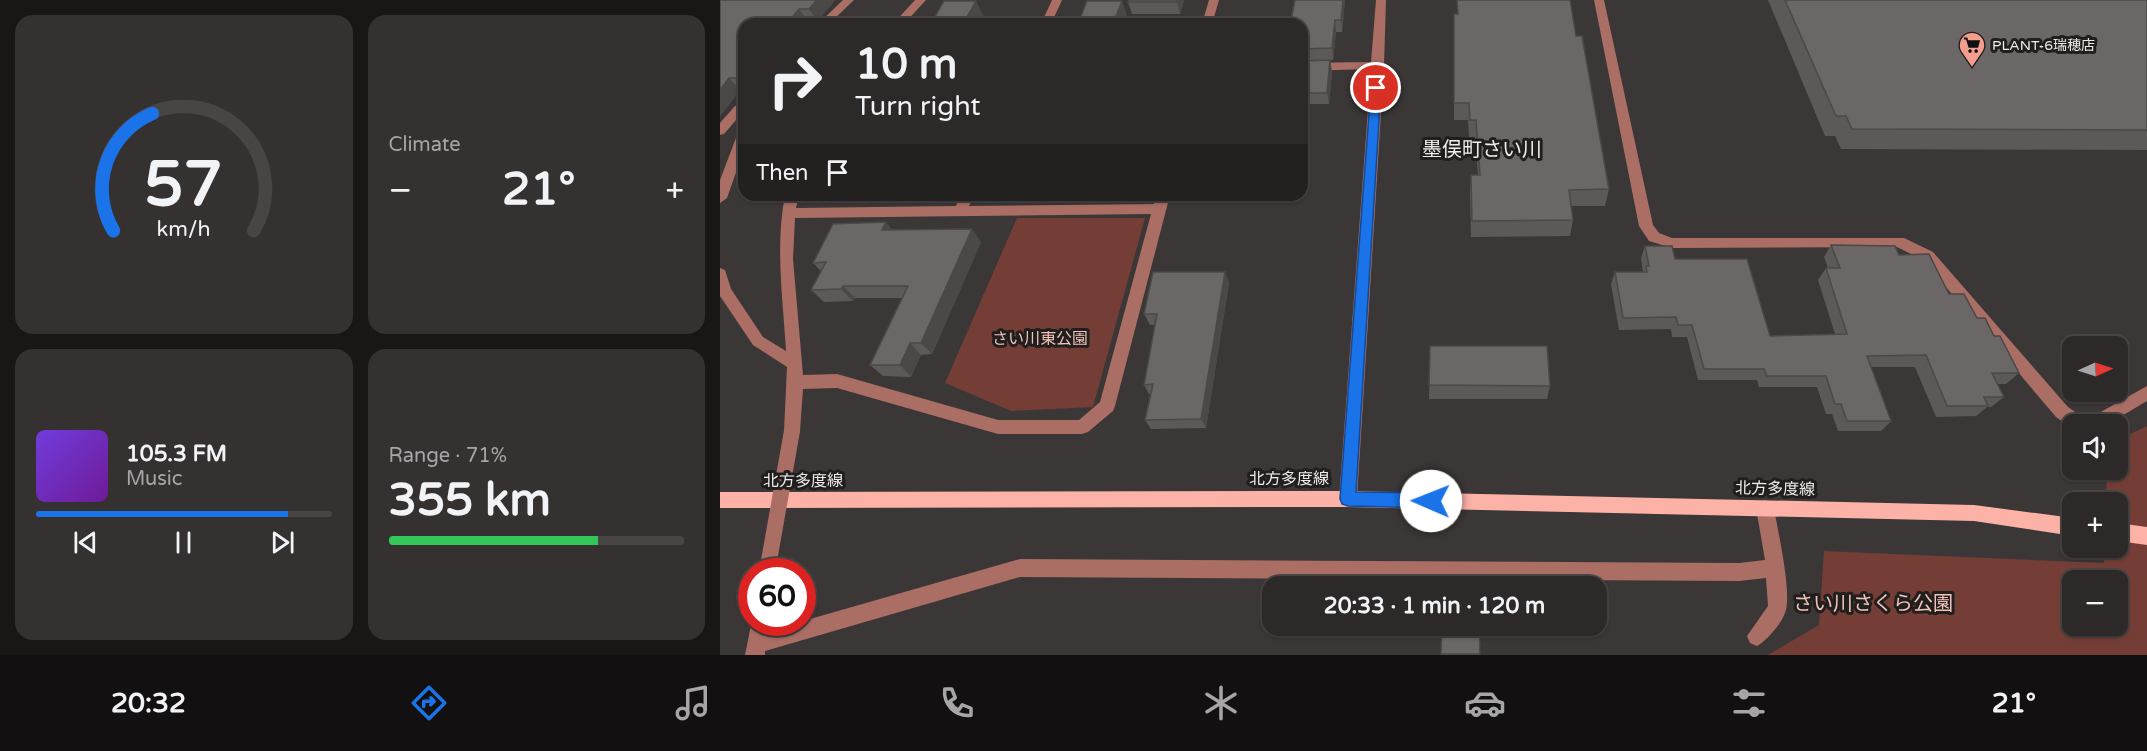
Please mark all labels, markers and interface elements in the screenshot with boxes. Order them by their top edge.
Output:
supermarket icon: PLANT-6瑞穂店 [1957,30,1987,68]
place label: PLANT-6瑞穂店 [1992,37,2095,54]
text: 10 m [855,39,957,90]
icon: right [756,42,834,120]
pin [1350,62,1401,113]
icon: arrive [1359,71,1392,104]
text: Turn right [855,90,981,123]
text: Climate [389,133,461,157]
district label: 墨俣町さい川 [1422,138,1542,162]
text: 57 [145,148,223,223]
icon: arrive [821,156,854,189]
text: Then [756,160,809,186]
text: 21° [502,163,575,217]
text: − [389,171,412,210]
text: + [665,171,684,210]
text: km/h [157,217,211,243]
park label: さい川東公園 [992,329,1088,349]
north arrow [2062,336,2128,402]
map controls [2062,336,2128,636]
button: sound [2062,414,2128,480]
text: 105.3 FM [126,441,227,467]
text: Range · 71% [389,444,507,468]
text: Music [126,467,182,491]
street label: 北方多度線 [1249,469,1329,489]
position arrow [1399,469,1463,533]
street label: 北方多度線 [763,471,843,491]
text: 355 km [389,474,551,528]
street label: 北方多度線 [1735,478,1815,500]
button: + [2062,492,2128,558]
icon: previous [69,526,102,559]
icon: pause [167,526,200,559]
icon: next [266,526,299,559]
speed limit sign: 60 [738,558,816,636]
button: − [2062,570,2128,636]
park label: さい川さくら公園 [1793,592,1953,616]
text: 20:33 · 1 min · 120 m [1324,593,1545,619]
icon: directions [408,682,450,724]
icon: music [672,682,714,724]
icon: phone [936,682,978,724]
icon: climate [1200,682,1242,724]
icon: car [1464,682,1506,724]
icon: filters [1728,682,1770,724]
text: 20:32 [111,687,186,720]
text: 21° [1992,687,2036,720]

